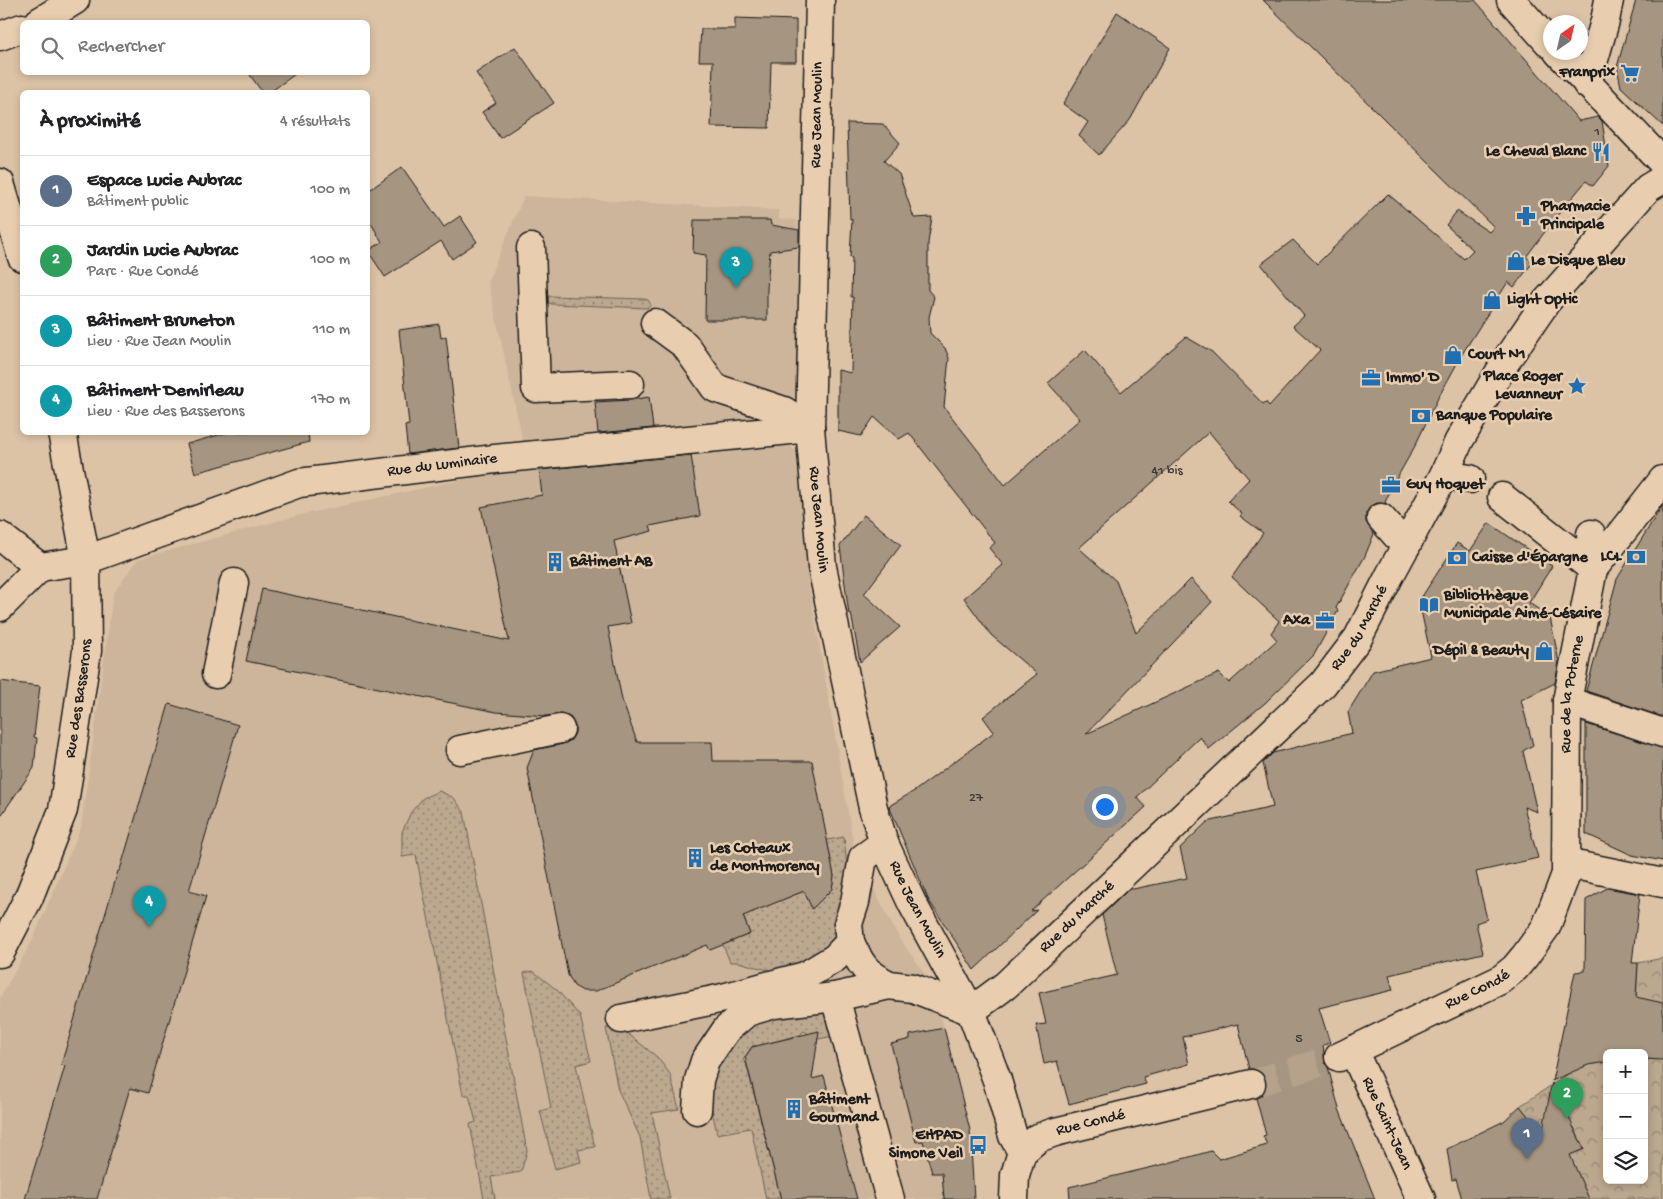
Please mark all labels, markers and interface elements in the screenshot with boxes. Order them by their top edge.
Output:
north arrow [1543,15,1588,60]
search box [20,20,370,75]
icon: search [38,34,66,62]
text: Rechercher [78,36,164,59]
street label: Rue Jean Moulin [808,61,828,168]
supermarket icon: Franprix [1619,62,1641,84]
place label: Franprix [1558,64,1616,83]
text: À proximité [40,110,141,135]
text: 4 résultats [280,113,350,132]
house number: 1 [1593,124,1600,141]
restaurant icon: Le Cheval Blanc [1590,141,1612,163]
place label: Le Cheval Blanc [1486,143,1588,162]
text: Espace Lucie Aubrac [87,170,241,193]
text: 1 [53,181,59,200]
text: 100 m [310,181,350,200]
text: Bâtiment public [87,193,188,212]
place label: Pharmacie Principale [1540,198,1611,235]
pharmacy icon: Pharmacie Principale [1515,205,1537,227]
text: Jardin Lucie Aubrac [87,240,238,263]
pin: 3 [720,247,752,288]
shop icon: Le Disque Bleu [1505,250,1527,272]
text: 2 [52,251,60,270]
text: 100 m [310,251,350,270]
place label: Le Disque Bleu [1531,252,1626,271]
text: Parc · Rue Condé [87,263,199,282]
shop icon: Light Optic [1481,289,1503,311]
place label: Light Optic [1507,291,1579,310]
text: Bâtiment Bruneton [87,310,235,333]
text: 3 [52,321,60,340]
text: 110 m [313,321,350,340]
text: Lieu · Rue Jean Moulin [87,333,231,352]
shop icon: Court N1 [1442,344,1464,366]
place label: Court N1 [1467,346,1525,365]
office icon: Immo' D [1360,367,1382,389]
place label: Place Roger Levanneur [1483,368,1564,405]
place label: Immo' D [1386,369,1440,388]
place icon: Place Roger Levanneur [1566,375,1588,397]
text: Bâtiment Demirleau [87,380,244,403]
text: 4 [52,391,60,410]
text: 170 m [311,391,350,410]
text: Lieu · Rue des Basserons [87,403,245,422]
bank icon: Banque Populaire [1410,405,1432,427]
place label: Banque Populaire [1435,407,1553,426]
street label: Rue du Luminaire [386,449,499,482]
house number: 41 bis [1151,463,1183,480]
street label: Rue Jean Moulin [804,466,833,575]
office icon: Guy Hoquet [1380,474,1402,496]
place label: Guy Hoquet [1406,476,1486,495]
bank icon: LCL [1625,546,1647,568]
bank icon: Caisse d'Épargne [1446,547,1468,569]
place label: Caisse d'Épargne [1471,548,1588,568]
place label: LCL [1601,548,1622,567]
building icon: Bâtiment AB [544,551,566,573]
place label: Bâtiment AB [569,553,653,572]
street label: Rue du Marché [1327,582,1393,675]
place label: Bibliothèque Municipale Aimé-Césaire [1443,587,1602,624]
library icon: Bibliothèque Municipale Aimé-Césaire [1418,594,1440,616]
office icon: Axa [1314,610,1336,632]
place label: Axa [1282,612,1311,631]
street label: Rue de la Poterne [1557,633,1589,753]
street label: Rue des Basserons [61,638,97,759]
shop icon: Dépil & Beauty [1533,640,1555,662]
place label: Dépil & Beauty [1431,642,1529,661]
house number: 27 [969,790,984,807]
your location [1092,794,1118,820]
place label: Les Coteaux de Montmorency [710,840,820,877]
building icon: Les Coteaux de Montmorency [684,847,706,869]
street label: Rue Jean Moulin [884,858,950,962]
street label: Rue du Marché [1036,877,1119,957]
pin: 4 [133,886,165,927]
street label: Rue Condé [1442,965,1515,1014]
house number: 5 [1295,1031,1303,1048]
map controls [1603,1049,1648,1184]
button: + [1603,1049,1648,1094]
street label: Rue Saint-Jean [1357,1074,1416,1174]
pin: 2 [1551,1078,1583,1119]
place label: Bâtiment Gourmand [808,1091,879,1128]
button: − [1603,1094,1648,1139]
building icon: Bâtiment Gourmand [783,1098,805,1120]
street label: Rue Condé [1054,1106,1128,1141]
pin: 1 [1511,1118,1543,1159]
place label: EHPAD Simone Veil [889,1127,964,1164]
bus stop icon: EHPAD Simone Veil [967,1134,989,1156]
button: layers [1603,1139,1648,1184]

